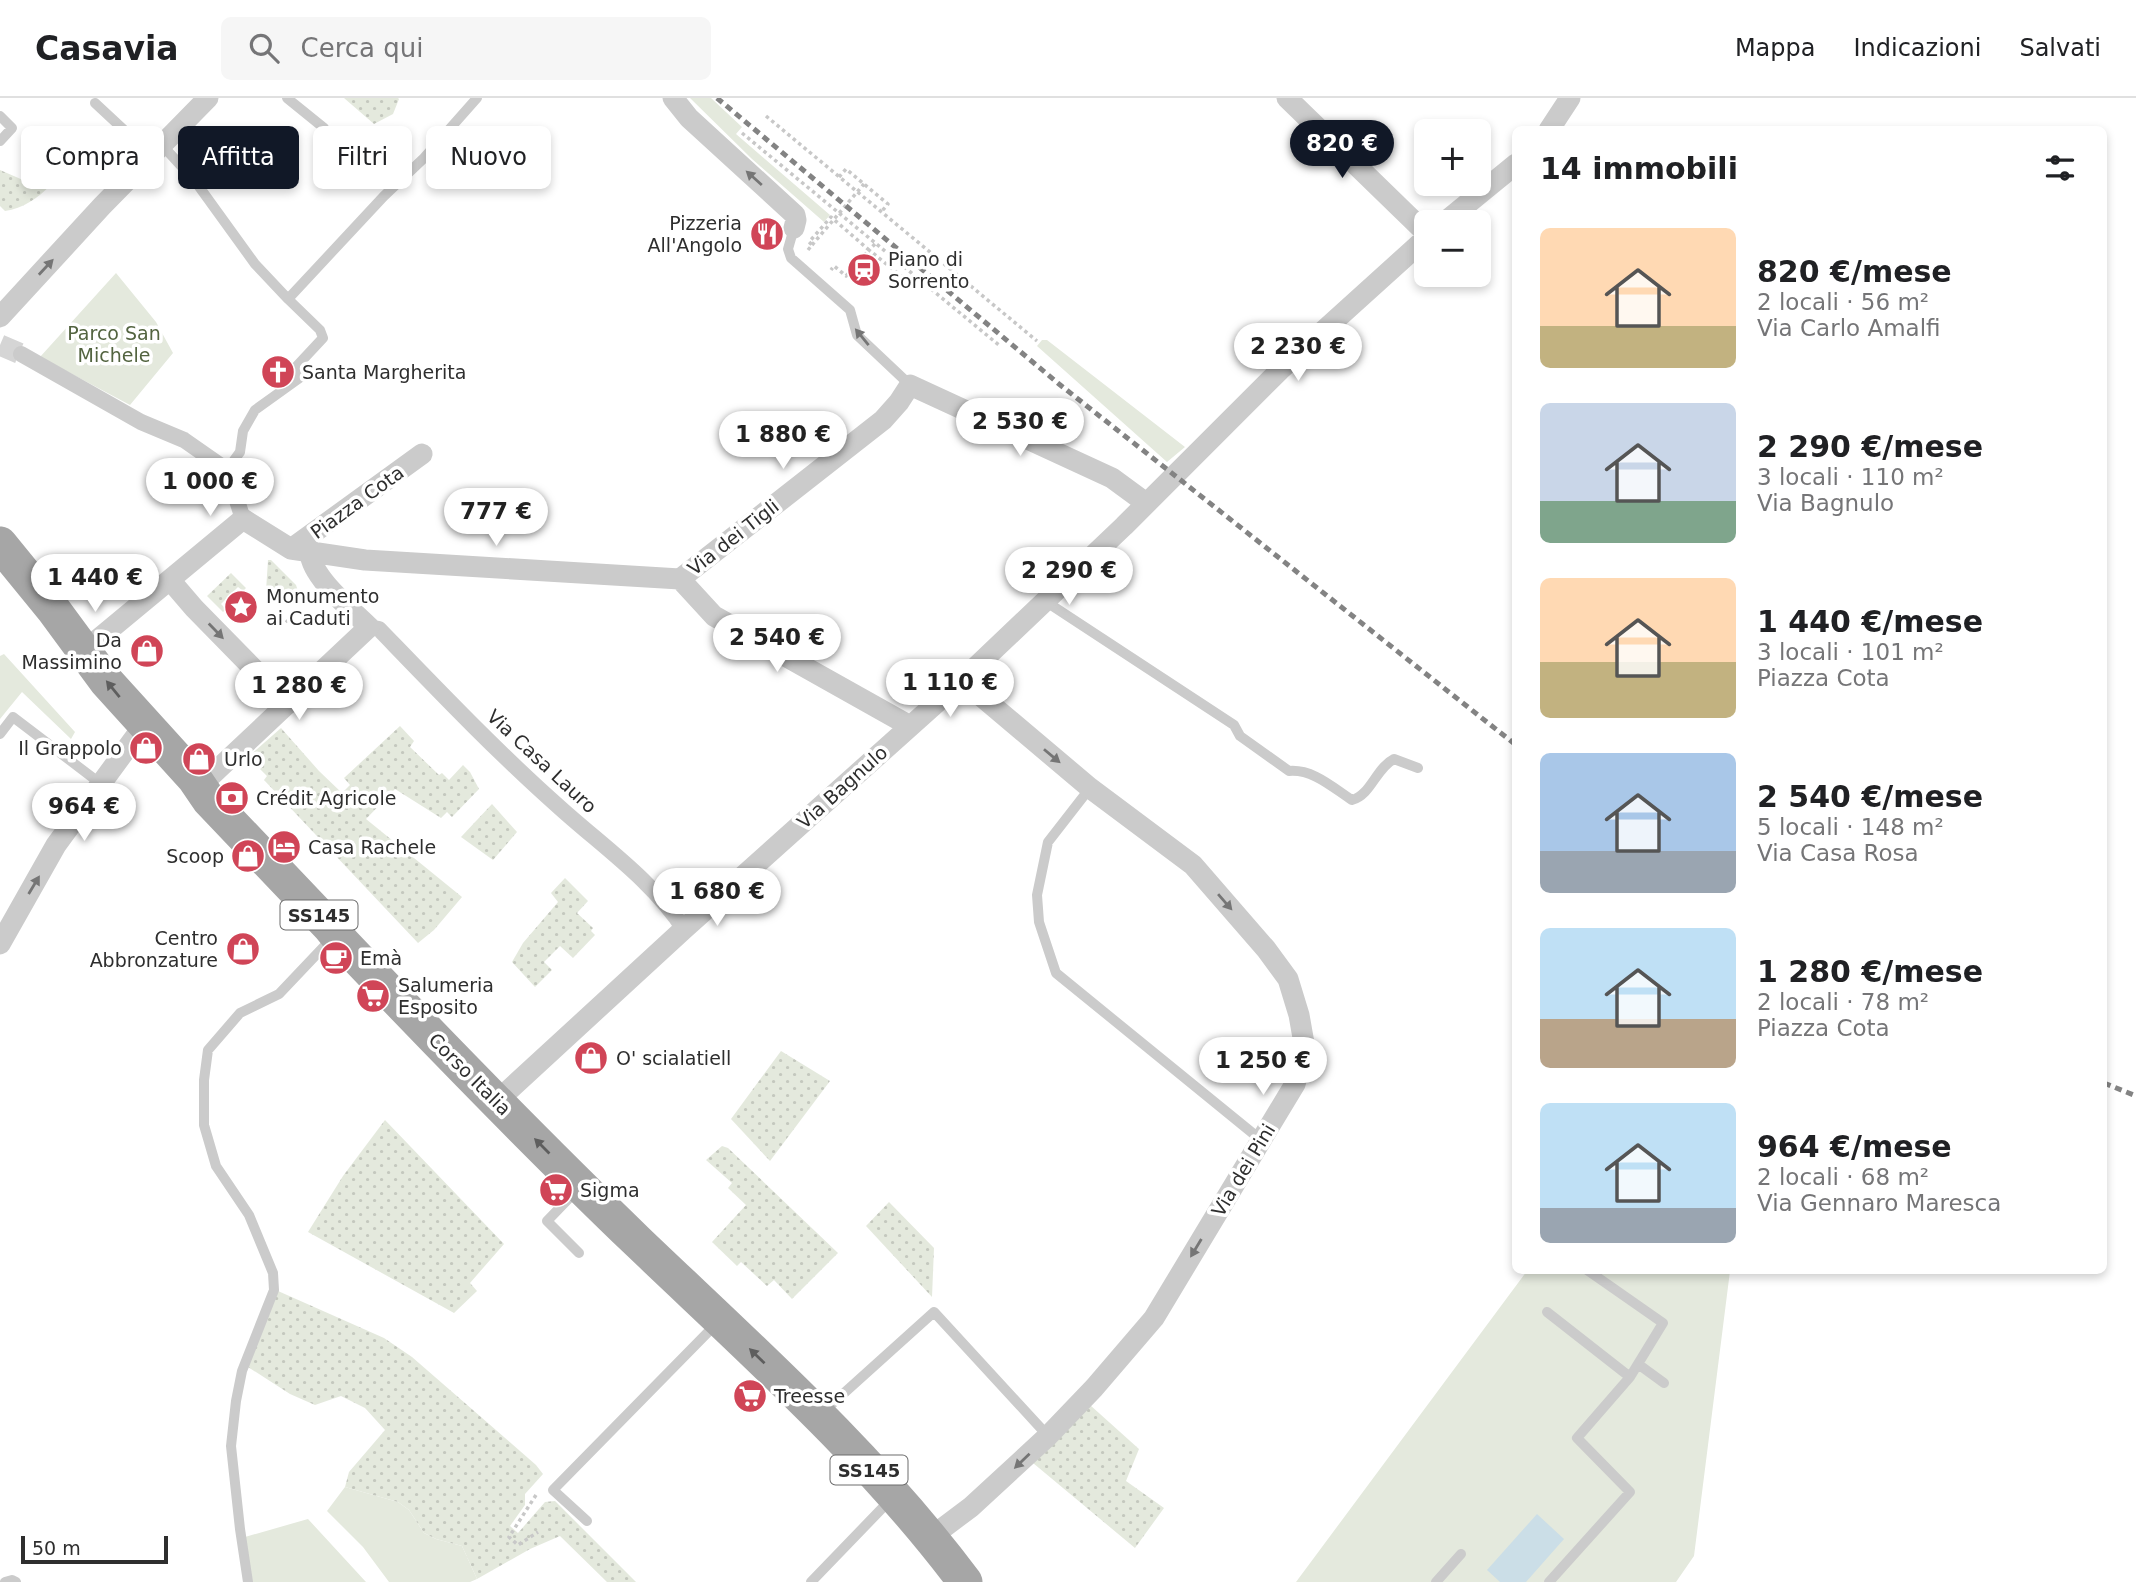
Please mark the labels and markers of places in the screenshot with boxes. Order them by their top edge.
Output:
pin: 820 € [1293,120,1391,180]
place label: Pizzeria All'Angolo [648,212,742,256]
restaurant icon: Pizzeria All'Angolo [748,215,786,253]
place label: Piano di Sorrento [888,248,969,292]
station icon: Piano di Sorrento [845,251,883,289]
pin: 2 230 € [1233,324,1363,383]
church icon: Santa Margherita [259,353,297,391]
place label: Santa Margherita [302,361,466,383]
pin: 2 530 € [955,398,1085,458]
pin: 1 880 € [718,412,848,471]
pin: 1 000 € [145,458,275,518]
pin: 777 € [447,489,545,548]
pin: 2 290 € [1004,547,1134,607]
pin: 1 440 € [30,554,160,614]
place label: Monumento ai Caduti [266,585,379,629]
place icon: Monumento ai Caduti [222,588,260,626]
pin: 2 540 € [712,614,842,674]
place label: Da Massimino [21,629,122,673]
shop icon: Da Massimino [128,632,166,670]
pin: 1 110 € [885,660,1015,719]
pin: 1 280 € [234,662,364,722]
shop icon: Il Grappolo [127,729,165,767]
place label: Il Grappolo [18,737,122,759]
shop icon: Urlo [180,740,218,778]
place label: Urlo [224,748,263,770]
bank icon: Crédit Agricole [213,779,251,817]
pin: 964 € [35,784,133,843]
place label: Crédit Agricole [256,787,396,809]
hotel icon: Casa Rachele [265,828,303,866]
place label: Casa Rachele [308,836,436,858]
shop icon: Scoop [229,837,267,875]
place label: Scoop [166,845,224,867]
pin: 1 680 € [652,868,782,928]
place label: Centro Abbronzature [90,927,218,971]
shop icon: Centro Abbronzature [224,930,262,968]
cafe icon: Emà [317,939,355,977]
place label: Emà [360,947,402,969]
place label: Salumeria Esposito [398,974,494,1018]
supermarket icon: Salumeria Esposito [354,977,392,1015]
pin: 1 250 € [1198,1038,1328,1097]
shop icon: O' scialatiell [572,1039,610,1077]
place label: O' scialatiell [616,1047,731,1069]
supermarket icon: Sigma [537,1171,575,1209]
place label: Sigma [580,1179,640,1201]
supermarket icon: Treesse [731,1377,769,1415]
place label: Treesse [773,1385,845,1407]

